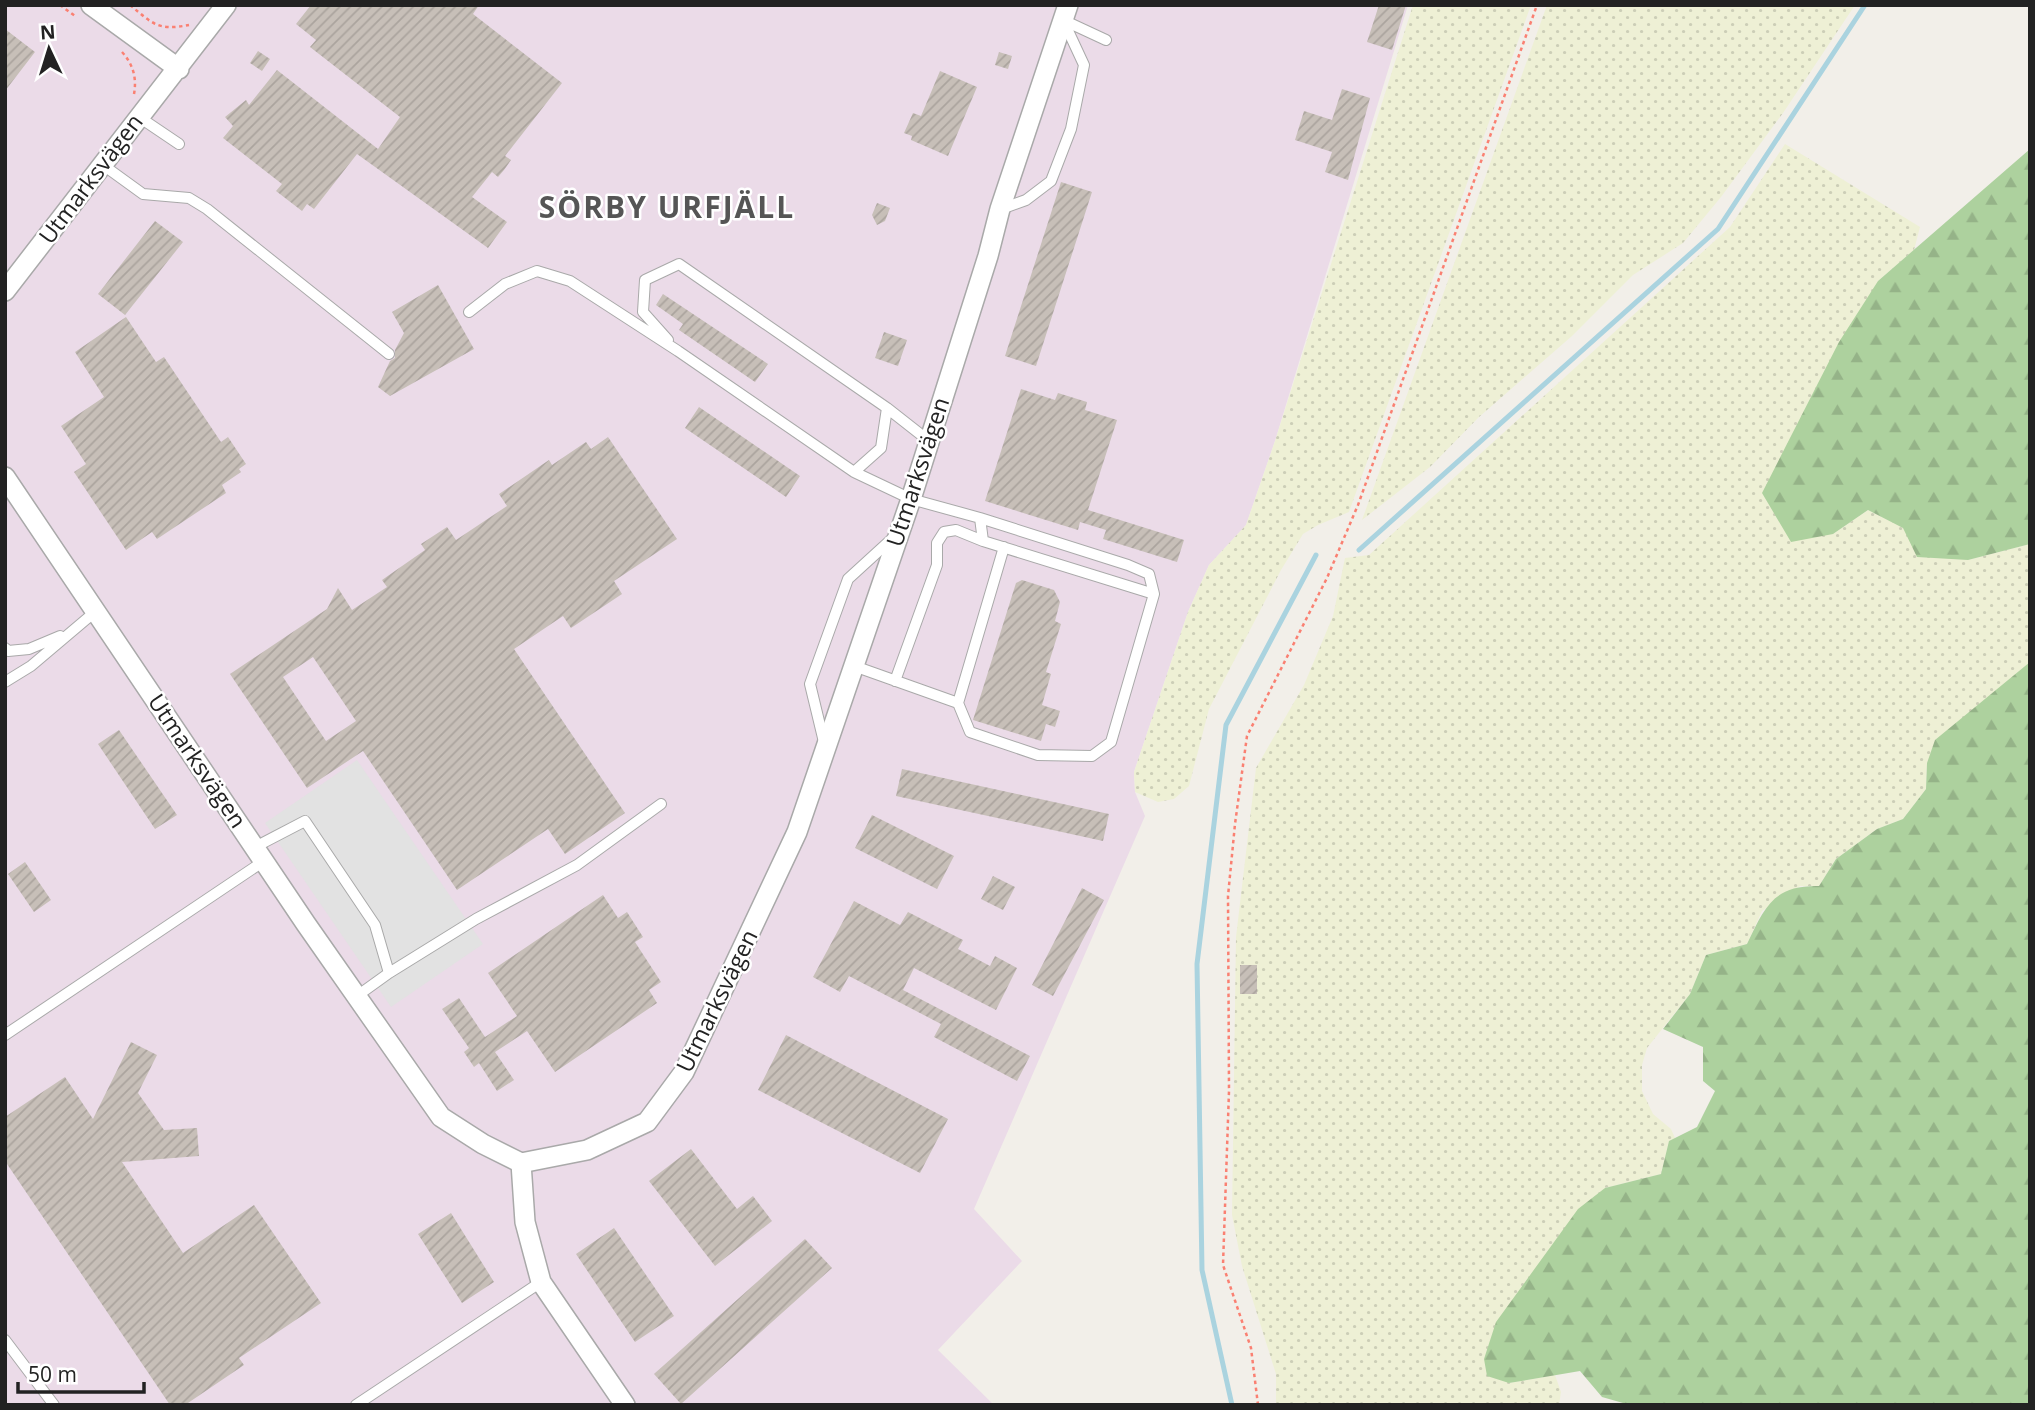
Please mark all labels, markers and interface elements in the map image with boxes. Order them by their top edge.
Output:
north arrow [14,14,84,84]
text: N [39,19,56,46]
street label: Utmarksvägen [31,107,150,250]
district label: SÖRBY URFJÄLL [539,186,795,227]
street label: Utmarksvägen [878,393,956,550]
street label: Utmarksvägen [141,687,255,834]
street label: Utmarksvägen [668,924,765,1077]
scale bar [18,1350,144,1394]
text: 50 m [28,1360,77,1388]

